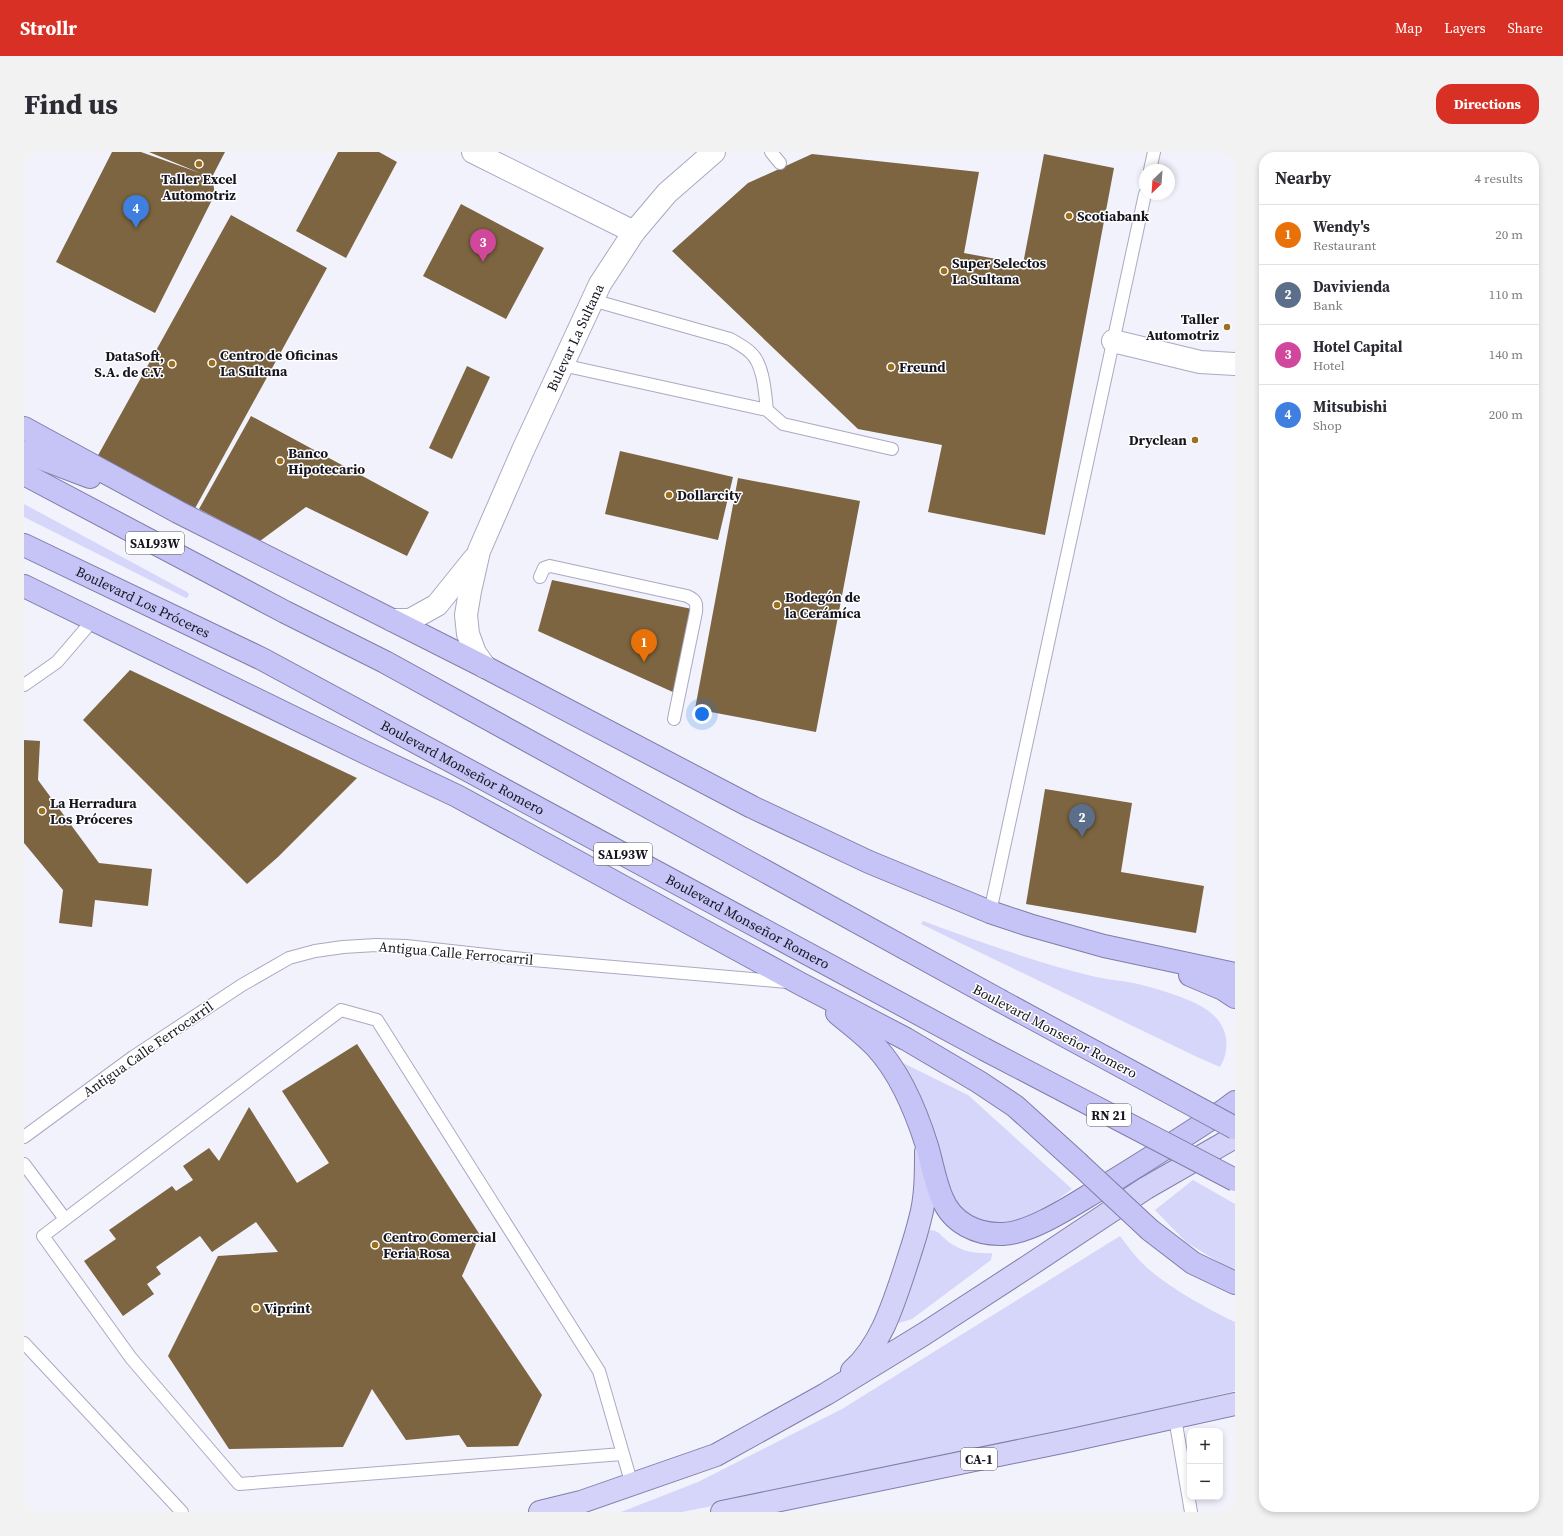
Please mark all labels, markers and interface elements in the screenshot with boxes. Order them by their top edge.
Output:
text: Strollr [20,15,77,41]
text: Map [1395,18,1422,38]
text: Layers [1444,18,1486,38]
text: Share [1508,18,1543,38]
button: Directions [1436,84,1539,124]
text: Find us [24,85,118,123]
marker: Taller Excel Automotriz [194,159,204,169]
north arrow [1139,164,1175,200]
text: Nearby [1275,166,1331,190]
place label: Taller Excel Automotriz [161,169,237,205]
text: 4 results [1475,170,1523,187]
pin: 4 [123,195,149,228]
place label: Scotiabank [1077,206,1150,226]
marker: Scotiabank [1064,211,1074,221]
text: Wendy's [1313,216,1370,237]
text: 1 [1284,226,1292,243]
text: 20 m [1495,226,1523,243]
pin: 3 [470,229,496,262]
text: Restaurant [1313,237,1376,254]
place label: Super Selectos La Sultana [952,253,1047,289]
marker: Super Selectos La Sultana [939,266,949,276]
text: Davivienda [1313,276,1390,297]
street label: Bulevar La Sultana [542,280,609,395]
text: 2 [1284,286,1292,303]
text: 110 m [1489,286,1523,303]
text: Bank [1313,297,1343,314]
place label: Taller Automotriz [1146,309,1219,345]
marker: Taller Automotriz [1222,322,1232,332]
text: Hotel Capital [1313,336,1403,357]
place label: Centro de Oficinas La Sultana [220,345,338,381]
place label: DataSoft, S.A. de C.V. [94,346,164,382]
text: 3 [1284,346,1292,363]
text: 140 m [1489,346,1523,363]
place label: Freund [899,357,946,377]
text: Hotel [1313,357,1345,374]
marker: Centro de Oficinas La Sultana [207,358,217,368]
marker: DataSoft, S.A. de C.V. [167,359,177,369]
marker: Freund [886,362,896,372]
text: Mitsubishi [1313,396,1387,417]
text: 4 [1284,406,1292,423]
text: 200 m [1489,406,1523,423]
text: Shop [1313,417,1342,434]
place label: Dryclean [1129,430,1187,450]
marker: Dryclean [1190,435,1200,445]
place label: Banco Hipotecario [288,443,365,479]
marker: Banco Hipotecario [275,456,285,466]
place label: Dollarcity [677,485,742,505]
marker: Dollarcity [664,490,674,500]
road number: SAL93W [126,532,184,554]
street label: Boulevard Los Próceres [73,561,213,643]
place label: Bodegón de la Cerámíca [785,587,862,623]
marker: Bodegón de la Cerámíca [772,600,782,610]
pin: 1 [631,629,657,662]
your location [692,704,712,724]
street label: Boulevard Monseñor Romero [377,715,549,820]
place label: La Herradura Los Próceres [50,793,137,829]
pin: 2 [1069,804,1095,837]
marker: La Herradura Los Próceres [37,806,47,816]
road number: SAL93W [594,843,652,865]
street label: Boulevard Monseñor Romero [662,869,834,974]
street label: Antigua Calle Ferrocarril [378,936,534,970]
street label: Boulevard Monseñor Romero [969,979,1141,1083]
street label: Antigua Calle Ferrocarril [79,996,217,1102]
road number: RN 21 [1087,1104,1131,1126]
place label: Centro Comercial Feria Rosa [383,1227,497,1263]
marker: Centro Comercial Feria Rosa [370,1240,380,1250]
place label: Viprint [264,1298,311,1318]
marker: Viprint [251,1303,261,1313]
map controls [1187,1428,1223,1500]
button: + [1187,1428,1223,1464]
road number: CA-1 [961,1448,997,1470]
button: − [1187,1464,1223,1500]

